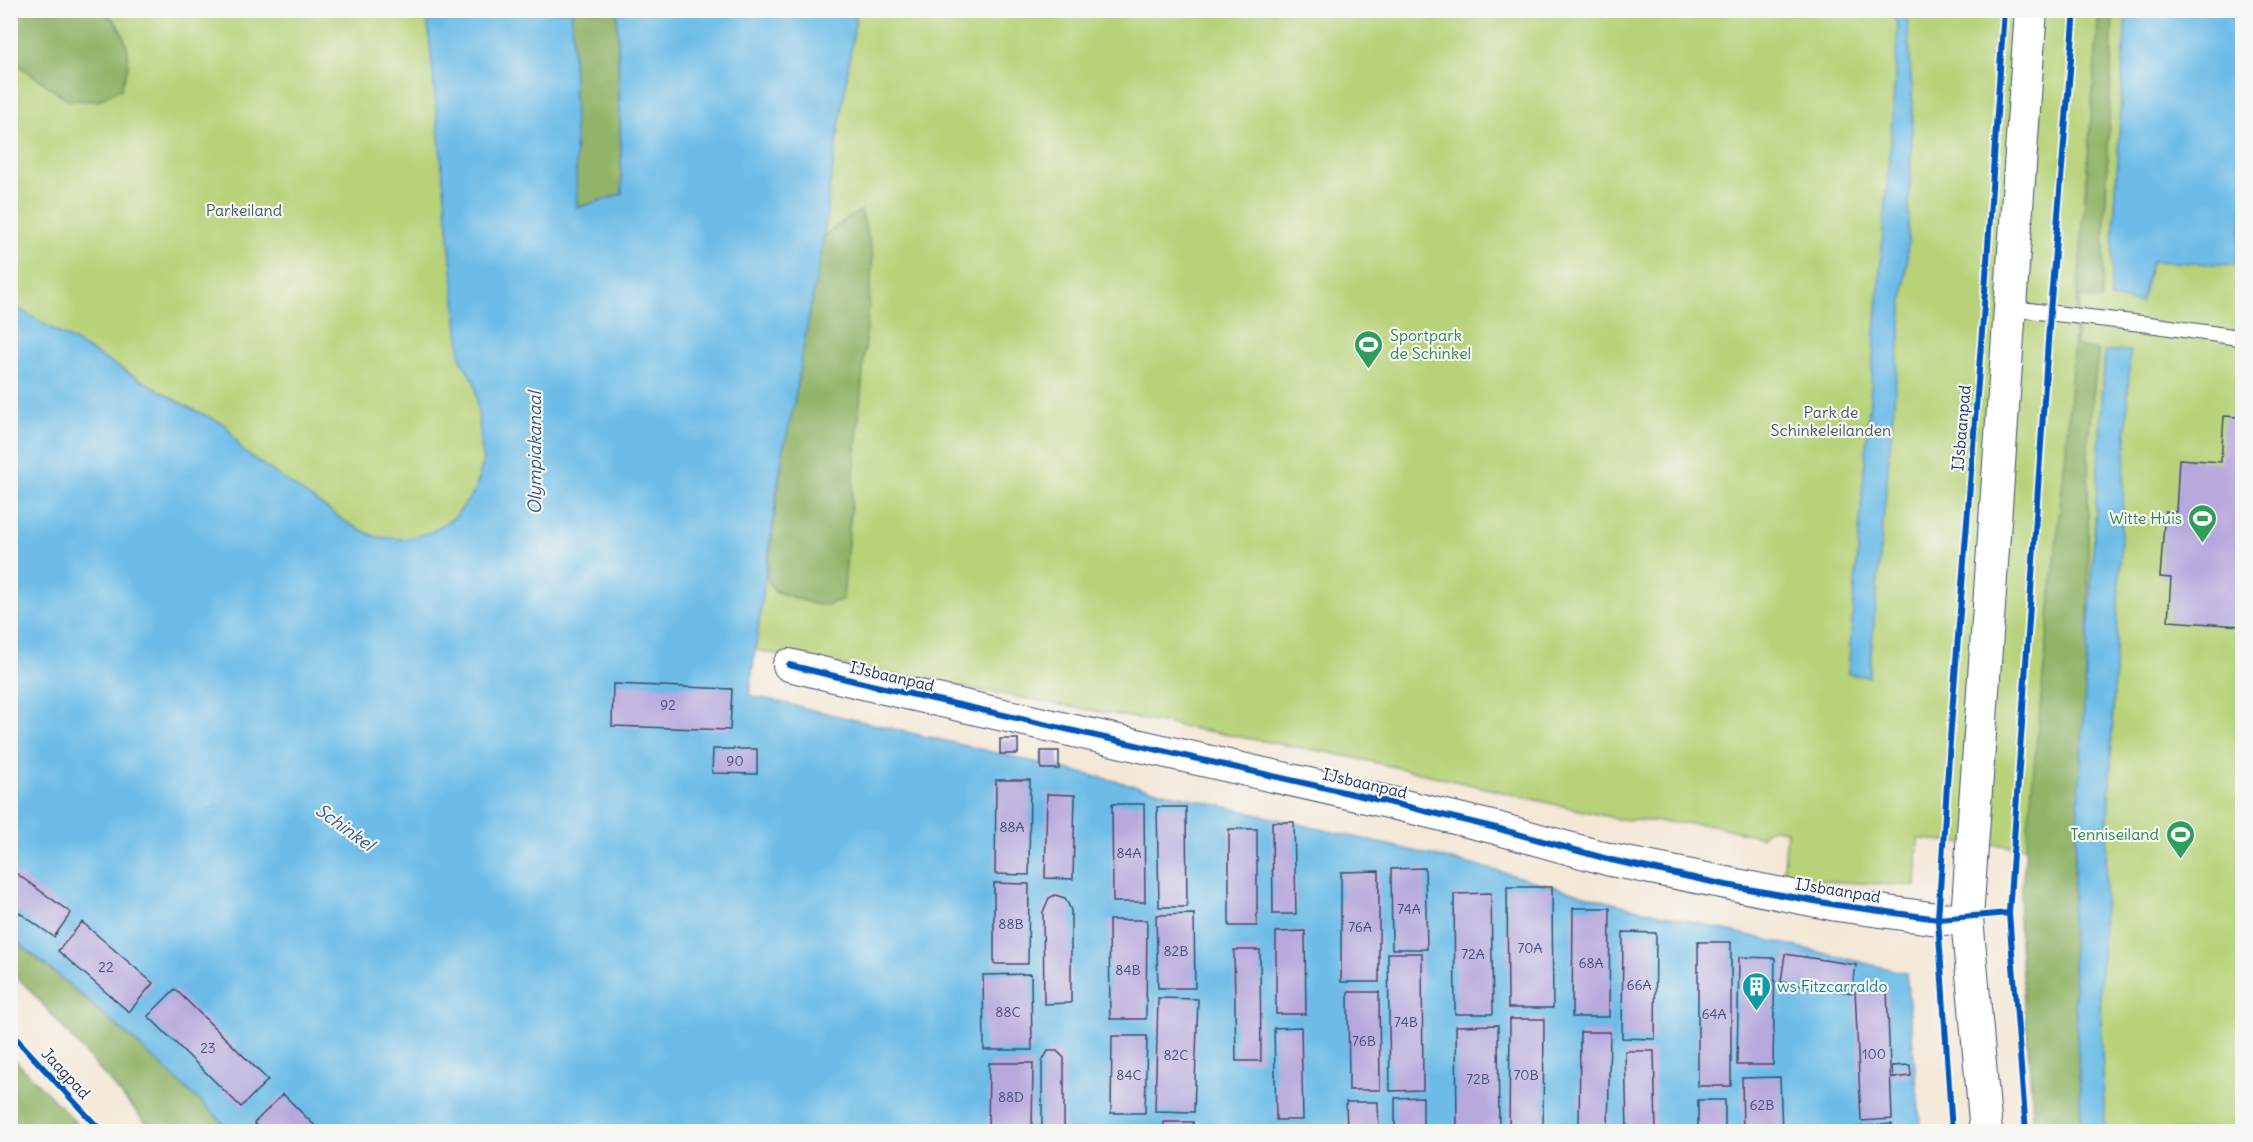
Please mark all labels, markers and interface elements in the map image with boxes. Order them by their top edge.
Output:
park label: Parkeiland [206,200,282,220]
place label: Sportpark de Schinkel [1390,325,1471,363]
sports icon: Sportpark de Schinkel [1353,328,1385,370]
street label: IJsbaanpad [1947,384,1975,472]
water label: Olympiakanaal [523,389,546,514]
park label: Park de Schinkeleilanden [1771,402,1891,440]
sports icon: Witte Huis [2187,502,2219,544]
place label: Witte Huis [2109,508,2182,528]
street label: IJsbaanpad [848,657,936,695]
house number: 92 [660,696,676,714]
house number: 90 [726,752,744,770]
street label: IJsbaanpad [1321,764,1409,802]
water label: Schinkel [311,798,381,858]
house number: 88A [999,818,1025,836]
sports icon: Tenniseiland [2164,818,2196,860]
place label: Tenniseiland [2070,824,2159,844]
house number: 84A [1116,844,1142,862]
street label: IJsbaanpad [1794,873,1882,907]
house number: 74A [1397,900,1421,918]
house number: 88B [998,915,1024,933]
house number: 76A [1348,918,1372,936]
house number: 70A [1517,939,1543,957]
house number: 82B [1164,942,1188,960]
house number: 72A [1461,945,1485,963]
house number: 68A [1578,954,1604,972]
house number: 22 [98,958,114,976]
house number: 84B [1115,961,1141,979]
building icon: ws Fitzcarraldo [1740,970,1772,1012]
house number: 66A [1626,976,1652,994]
place label: ws Fitzcarraldo [1777,976,1887,996]
house number: 88C [995,1003,1021,1021]
house number: 64A [1701,1005,1727,1023]
house number: 74B [1394,1013,1418,1031]
house number: 76B [1352,1032,1376,1050]
house number: 23 [200,1039,216,1057]
street label: Jaagpad [37,1043,95,1103]
house number: 100 [1862,1045,1886,1063]
house number: 82C [1164,1046,1188,1064]
house number: 84C [1116,1066,1142,1084]
house number: 70B [1513,1066,1539,1084]
house number: 72B [1466,1070,1490,1088]
house number: 88D [998,1088,1024,1106]
house number: 62B [1750,1096,1774,1114]

